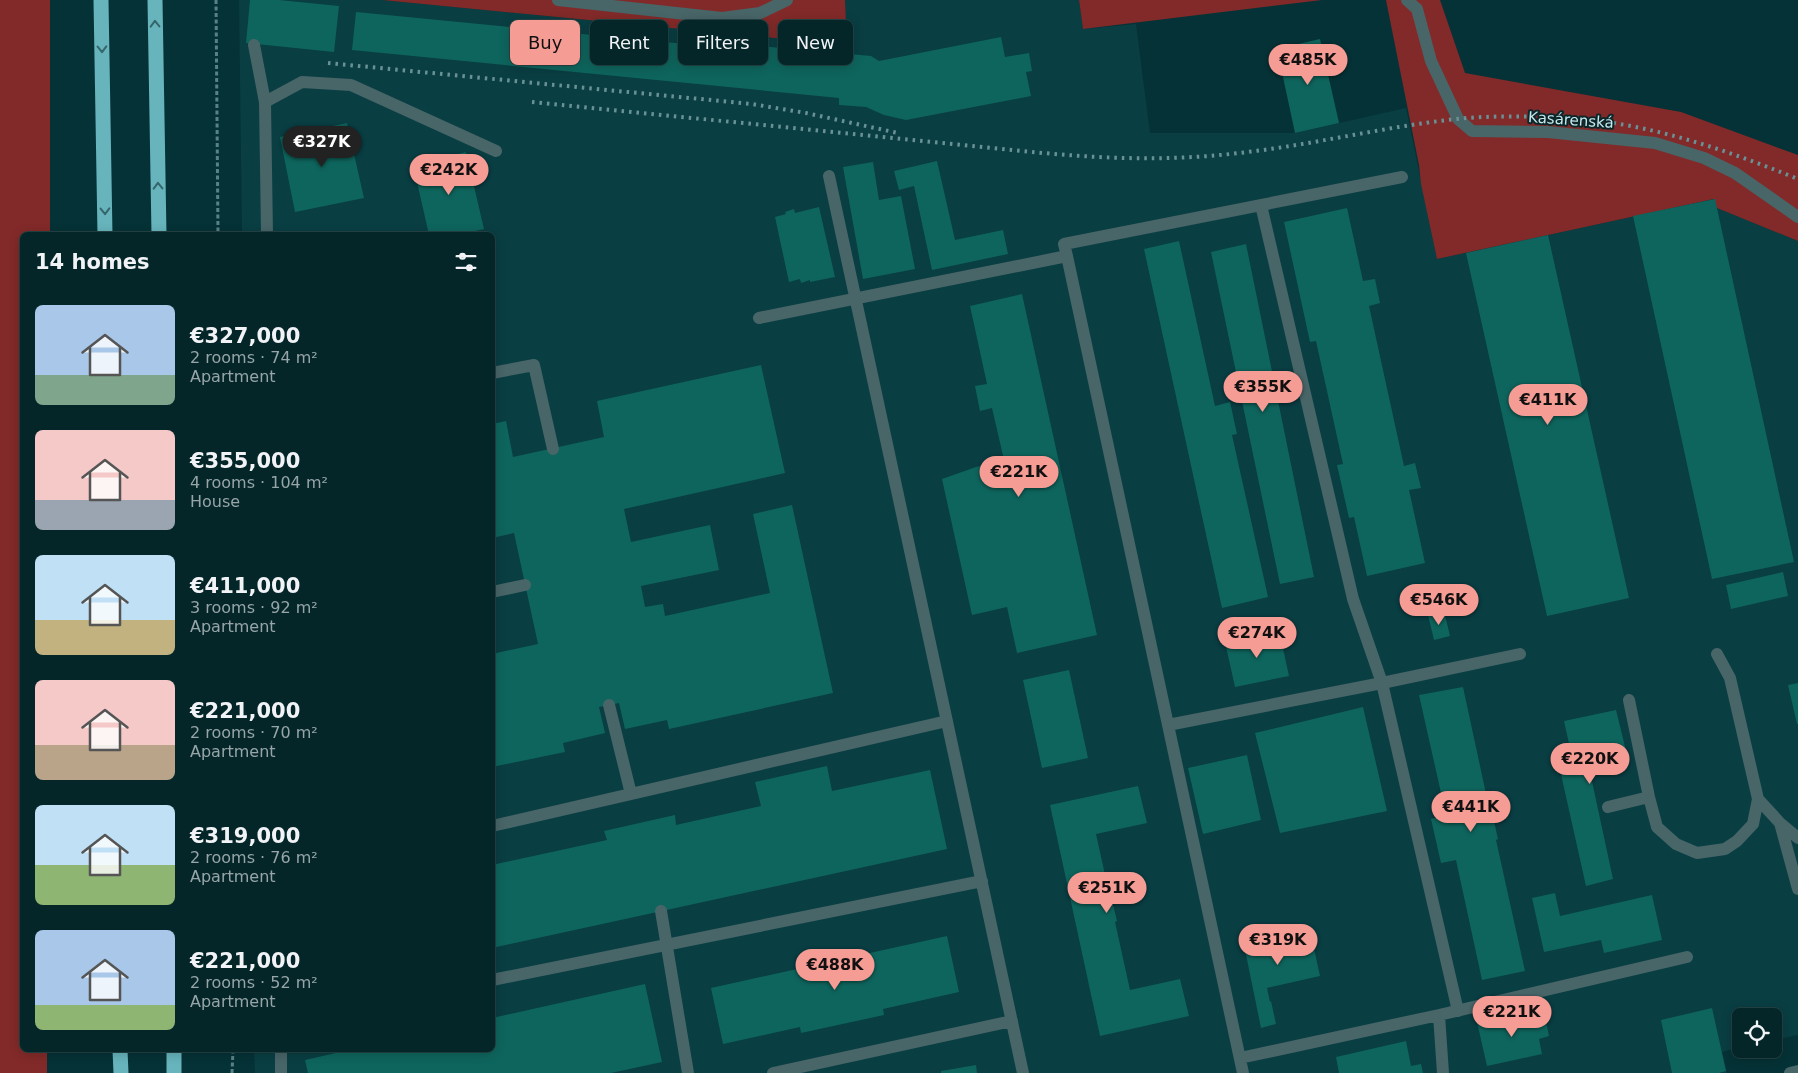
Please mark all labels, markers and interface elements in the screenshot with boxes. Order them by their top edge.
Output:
one-way arrow [150,20,161,28]
chip: Buy [510,20,580,65]
chip: Rent [590,20,668,65]
chip: Filters [678,20,768,65]
chip: New [778,20,853,65]
pin: €485K [1273,44,1343,86]
one-way arrow [97,45,107,53]
text: €485K [1280,50,1336,69]
street label: Kasárenská [1528,108,1614,132]
pin: €327K [287,126,357,168]
text: €327K [294,132,350,151]
pin: €242K [414,154,484,196]
text: €242K [421,160,477,179]
one-way arrow [153,182,163,190]
one-way arrow [100,208,110,215]
icon: filters [452,248,480,276]
text: 14 homes [35,250,150,274]
text: €327,000 [190,324,300,348]
icon: home [75,325,135,385]
text: 2 rooms · 74 m² [190,348,318,367]
text: Apartment [190,367,276,386]
pin: €355K [1228,370,1298,413]
text: €355K [1235,377,1291,396]
pin: €411K [1513,384,1583,426]
text: €411K [1520,390,1576,409]
text: €355,000 [190,449,300,473]
icon: home [75,450,135,510]
pin: €221K [984,456,1054,498]
text: €221K [991,462,1047,481]
text: 4 rooms · 104 m² [190,473,328,492]
text: House [190,492,240,511]
text: €411,000 [190,574,300,598]
icon: home [75,575,135,635]
pin: €546K [1404,584,1474,626]
text: €546K [1411,590,1467,609]
text: 3 rooms · 92 m² [190,598,318,617]
pin: €274K [1222,616,1292,659]
text: Apartment [190,617,276,636]
text: €274K [1229,623,1285,642]
text: €221,000 [190,699,300,723]
icon: home [75,700,135,760]
text: 2 rooms · 70 m² [190,723,318,742]
text: Apartment [190,742,276,761]
pin: €220K [1555,742,1625,785]
text: €220K [1562,749,1618,768]
pin: €441K [1436,790,1506,833]
text: €441K [1443,797,1499,816]
text: €319,000 [190,824,300,848]
icon: home [75,825,135,885]
text: 2 rooms · 76 m² [190,848,318,867]
text: Apartment [190,867,276,886]
pin: €251K [1072,872,1142,914]
text: €251K [1079,878,1135,897]
pin: €319K [1243,924,1313,966]
text: €319K [1250,930,1306,949]
pin: €488K [800,948,870,991]
text: €221,000 [190,949,300,973]
icon: home [75,950,135,1010]
text: €488K [807,955,863,974]
text: 2 rooms · 52 m² [190,973,318,992]
text: Apartment [190,992,276,1011]
pin: €221K [1477,996,1547,1038]
text: €221K [1484,1002,1540,1021]
map controls [1732,1008,1782,1058]
button: locate [1732,1008,1782,1058]

